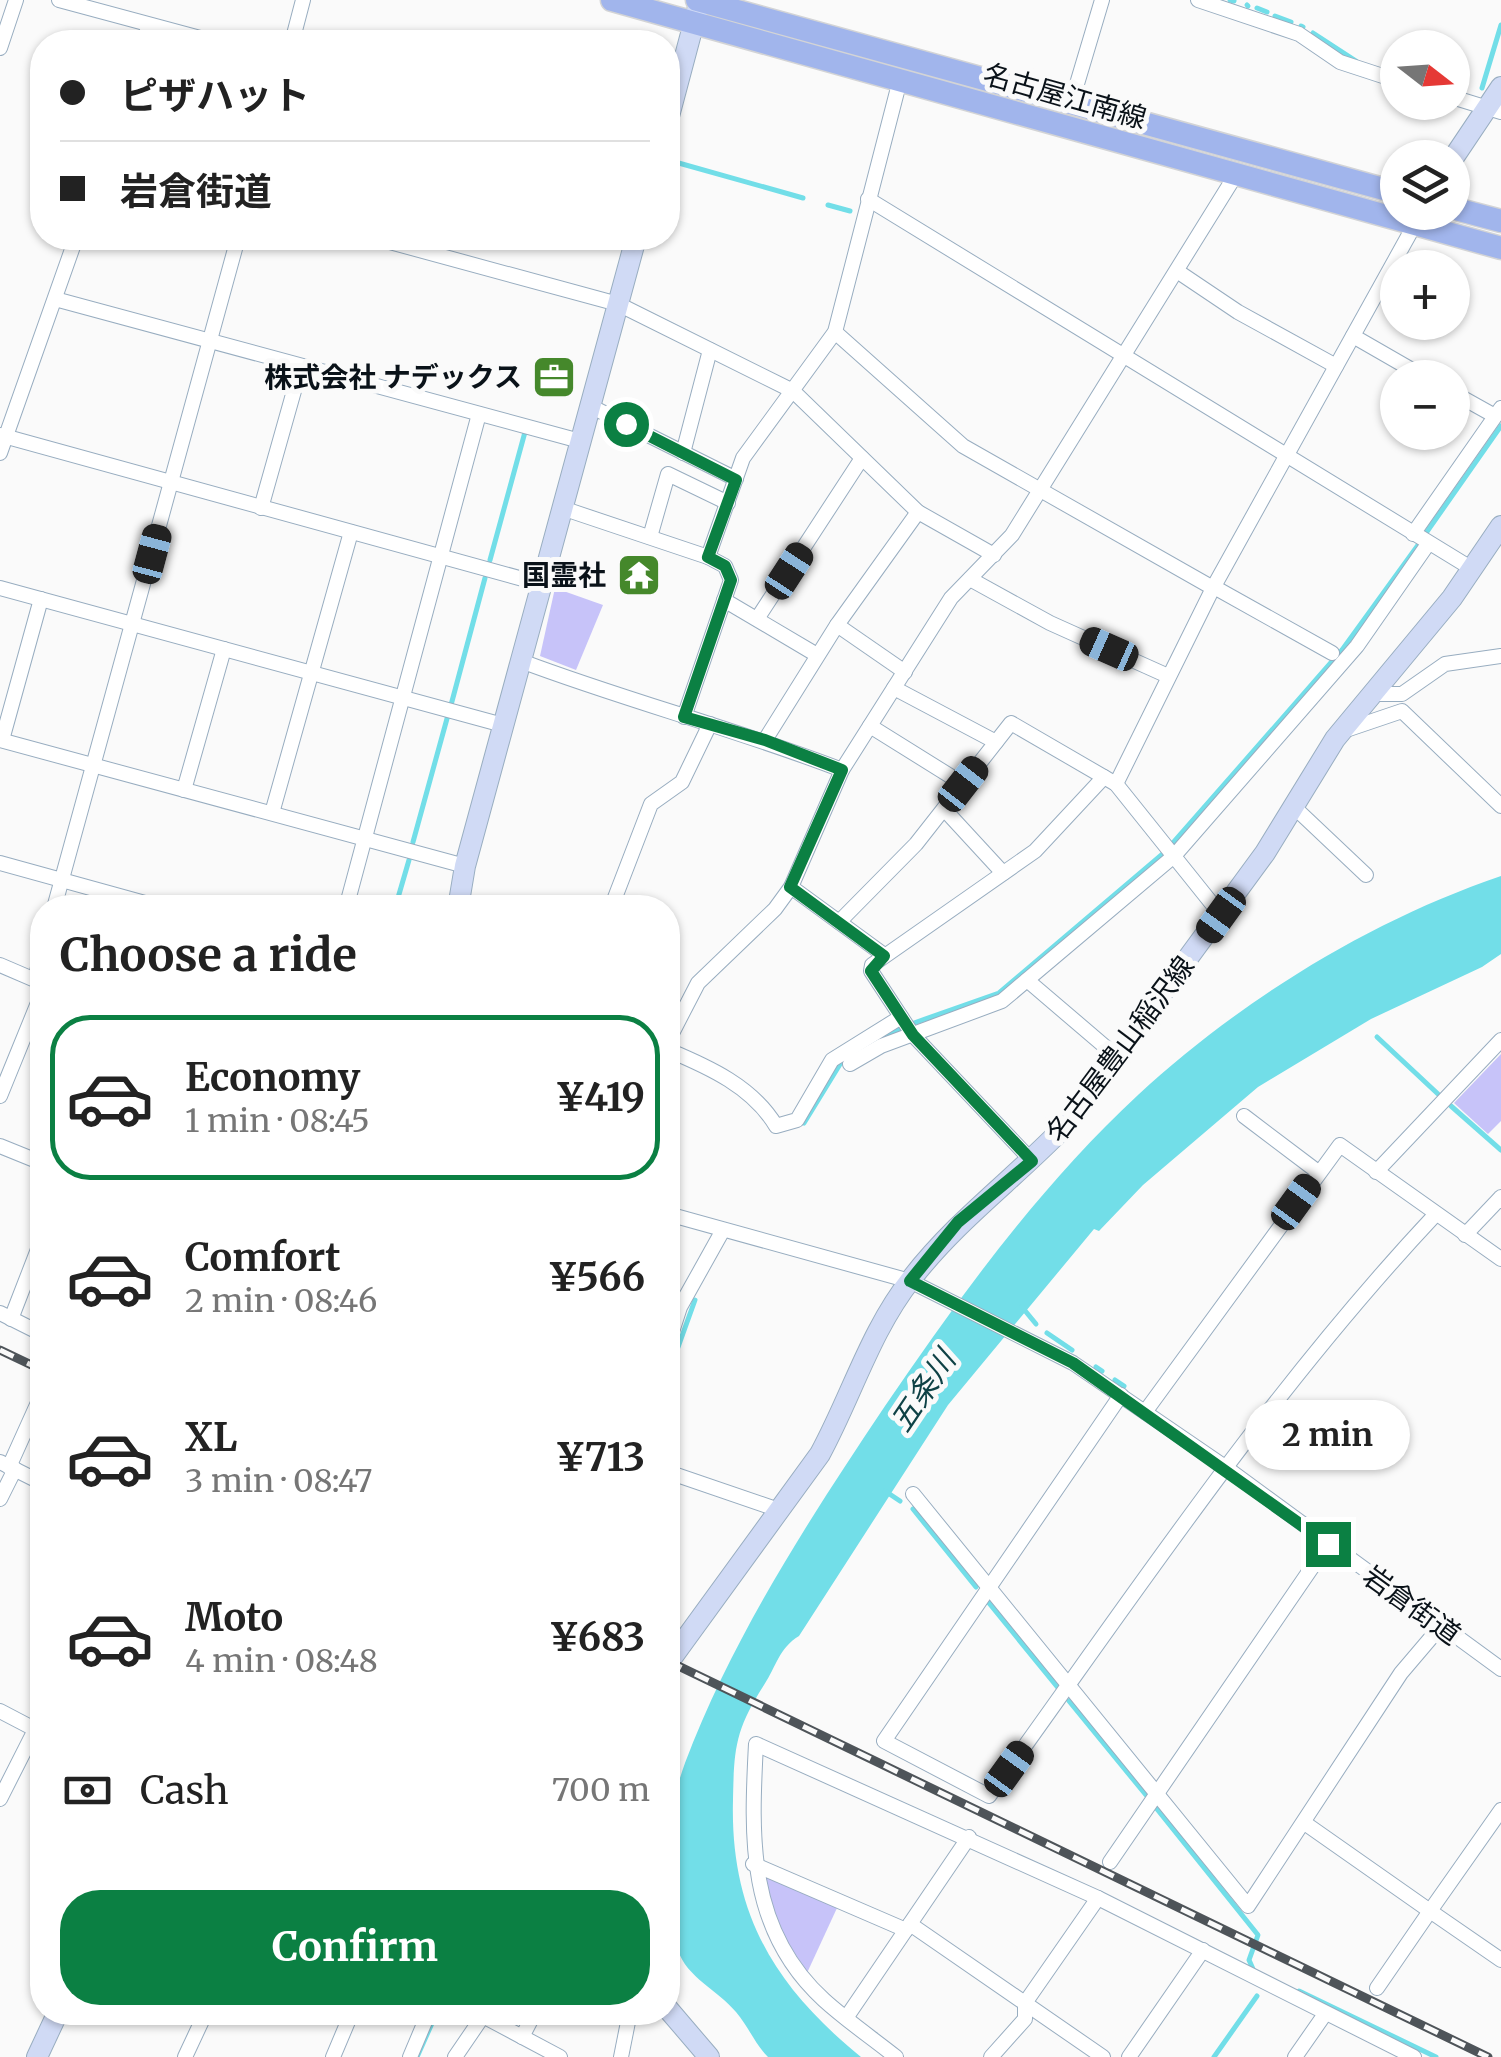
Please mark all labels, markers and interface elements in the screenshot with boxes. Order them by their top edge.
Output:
north arrow [1380,30,1470,120]
map controls [1380,30,1470,450]
street label: 名古屋江南線 [979,56,1151,136]
text: ピザハット [120,72,310,119]
button: layers [1380,140,1470,230]
text: 岩倉街道 [120,168,272,215]
button: + [1380,250,1470,340]
office icon: 株式会社 ナデックス [531,354,577,400]
place label: 株式会社 ナデックス [264,359,522,395]
button: − [1380,360,1470,450]
route start [604,402,649,447]
car [130,521,174,587]
car [760,538,818,604]
temple icon: 国霊社 [616,552,662,598]
place label: 国霊社 [522,557,606,593]
car [1075,623,1143,675]
car [933,751,993,817]
car [1191,882,1251,948]
text: Choose a ride [60,927,357,983]
street label: 名古屋豊山稲沢線 [1038,949,1202,1149]
icon: car [65,1053,155,1143]
text: Economy [185,1054,360,1101]
text: ¥419 [555,1074,645,1121]
text: 1 min · 08:45 [185,1101,370,1141]
car [1266,1169,1326,1235]
icon: car [65,1233,155,1323]
text: Comfort [185,1234,341,1281]
text: ¥566 [548,1254,645,1301]
text: 2 min · 08:46 [185,1281,377,1321]
water label: 五条川 [881,1340,965,1438]
callout: 2 min [1246,1399,1410,1469]
icon: car [65,1413,155,1503]
text: XL [185,1414,237,1461]
text: 2 min [1282,1415,1373,1455]
text: ¥713 [555,1434,645,1481]
text: 3 min · 08:47 [185,1461,373,1501]
route end [1306,1522,1351,1567]
street label: 岩倉街道 [1356,1558,1468,1652]
icon: car [65,1593,155,1683]
text: Moto [185,1594,283,1641]
text: ¥683 [549,1614,645,1661]
text: 4 min · 08:48 [185,1641,378,1681]
car [979,1736,1039,1802]
icon: cash [60,1763,115,1818]
text: Cash [140,1767,229,1814]
text: 700 m [552,1770,650,1810]
button: Confirm [60,1890,650,2005]

